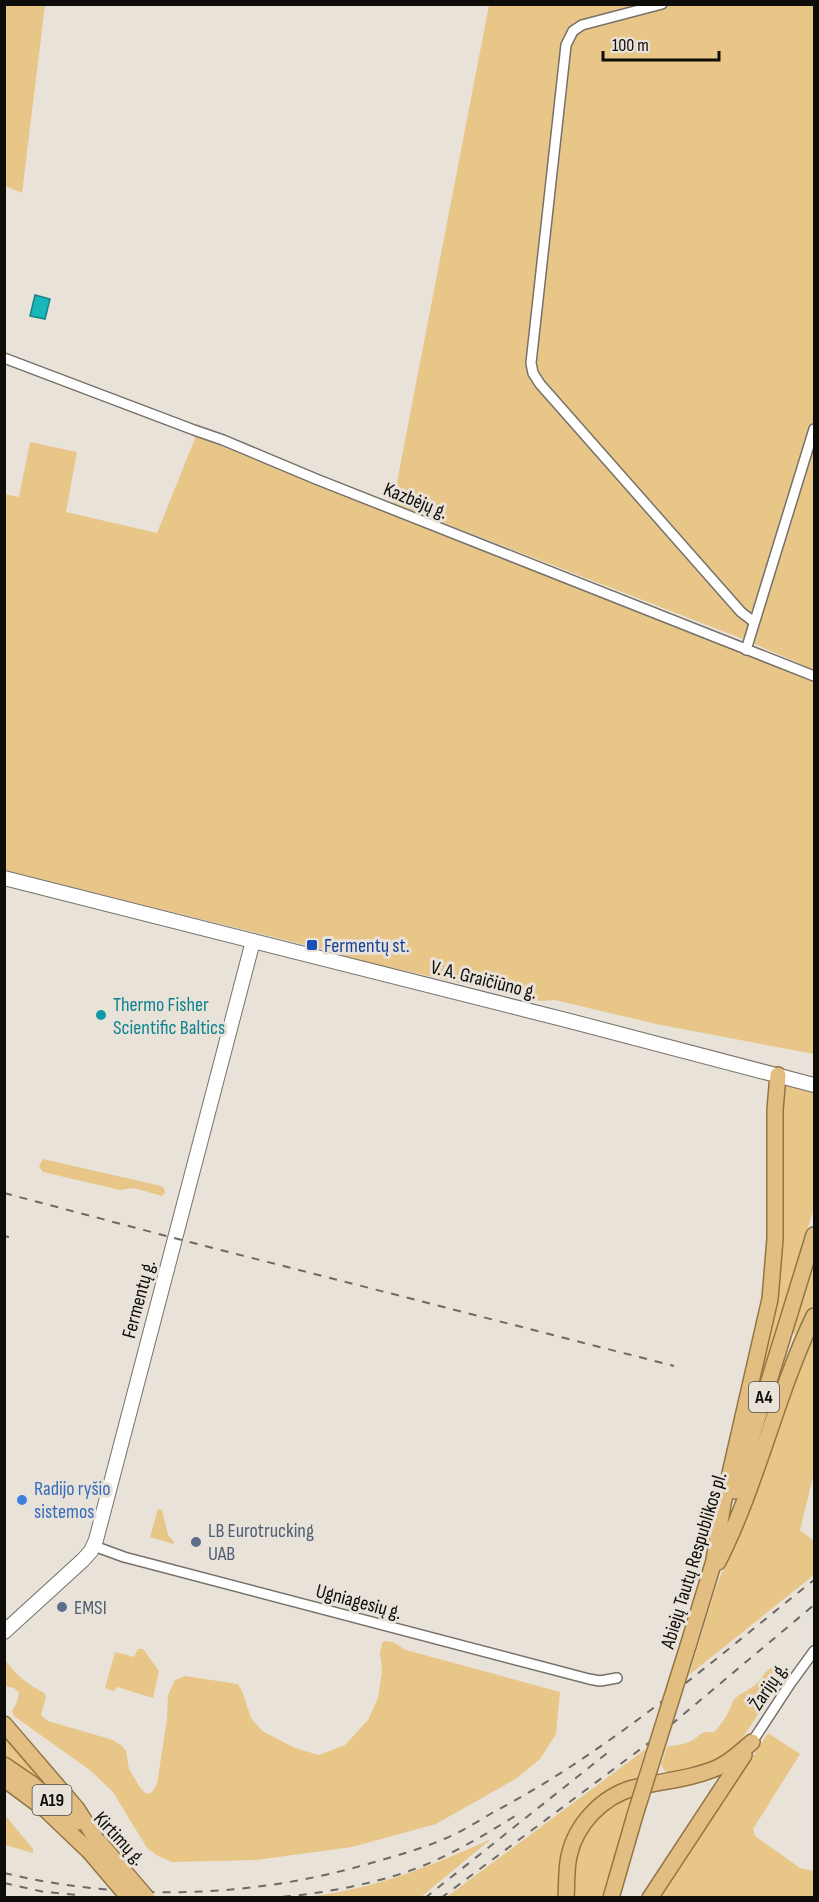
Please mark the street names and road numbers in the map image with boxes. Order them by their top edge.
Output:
street label: Kazbėjų g. [380,477,451,525]
street label: V. A. Graičiūno g. [428,955,539,1005]
street label: Fermentų g. [117,1257,161,1341]
road number: A4 [749,1382,779,1412]
street label: Abiejų Tautų Respublikos pl. [655,1469,732,1652]
street label: Ugniagesių g. [313,1579,404,1625]
street label: Žarijų g. [744,1658,793,1715]
road number: A19 [32,1785,72,1815]
street label: Kirtimų g. [88,1807,150,1871]

